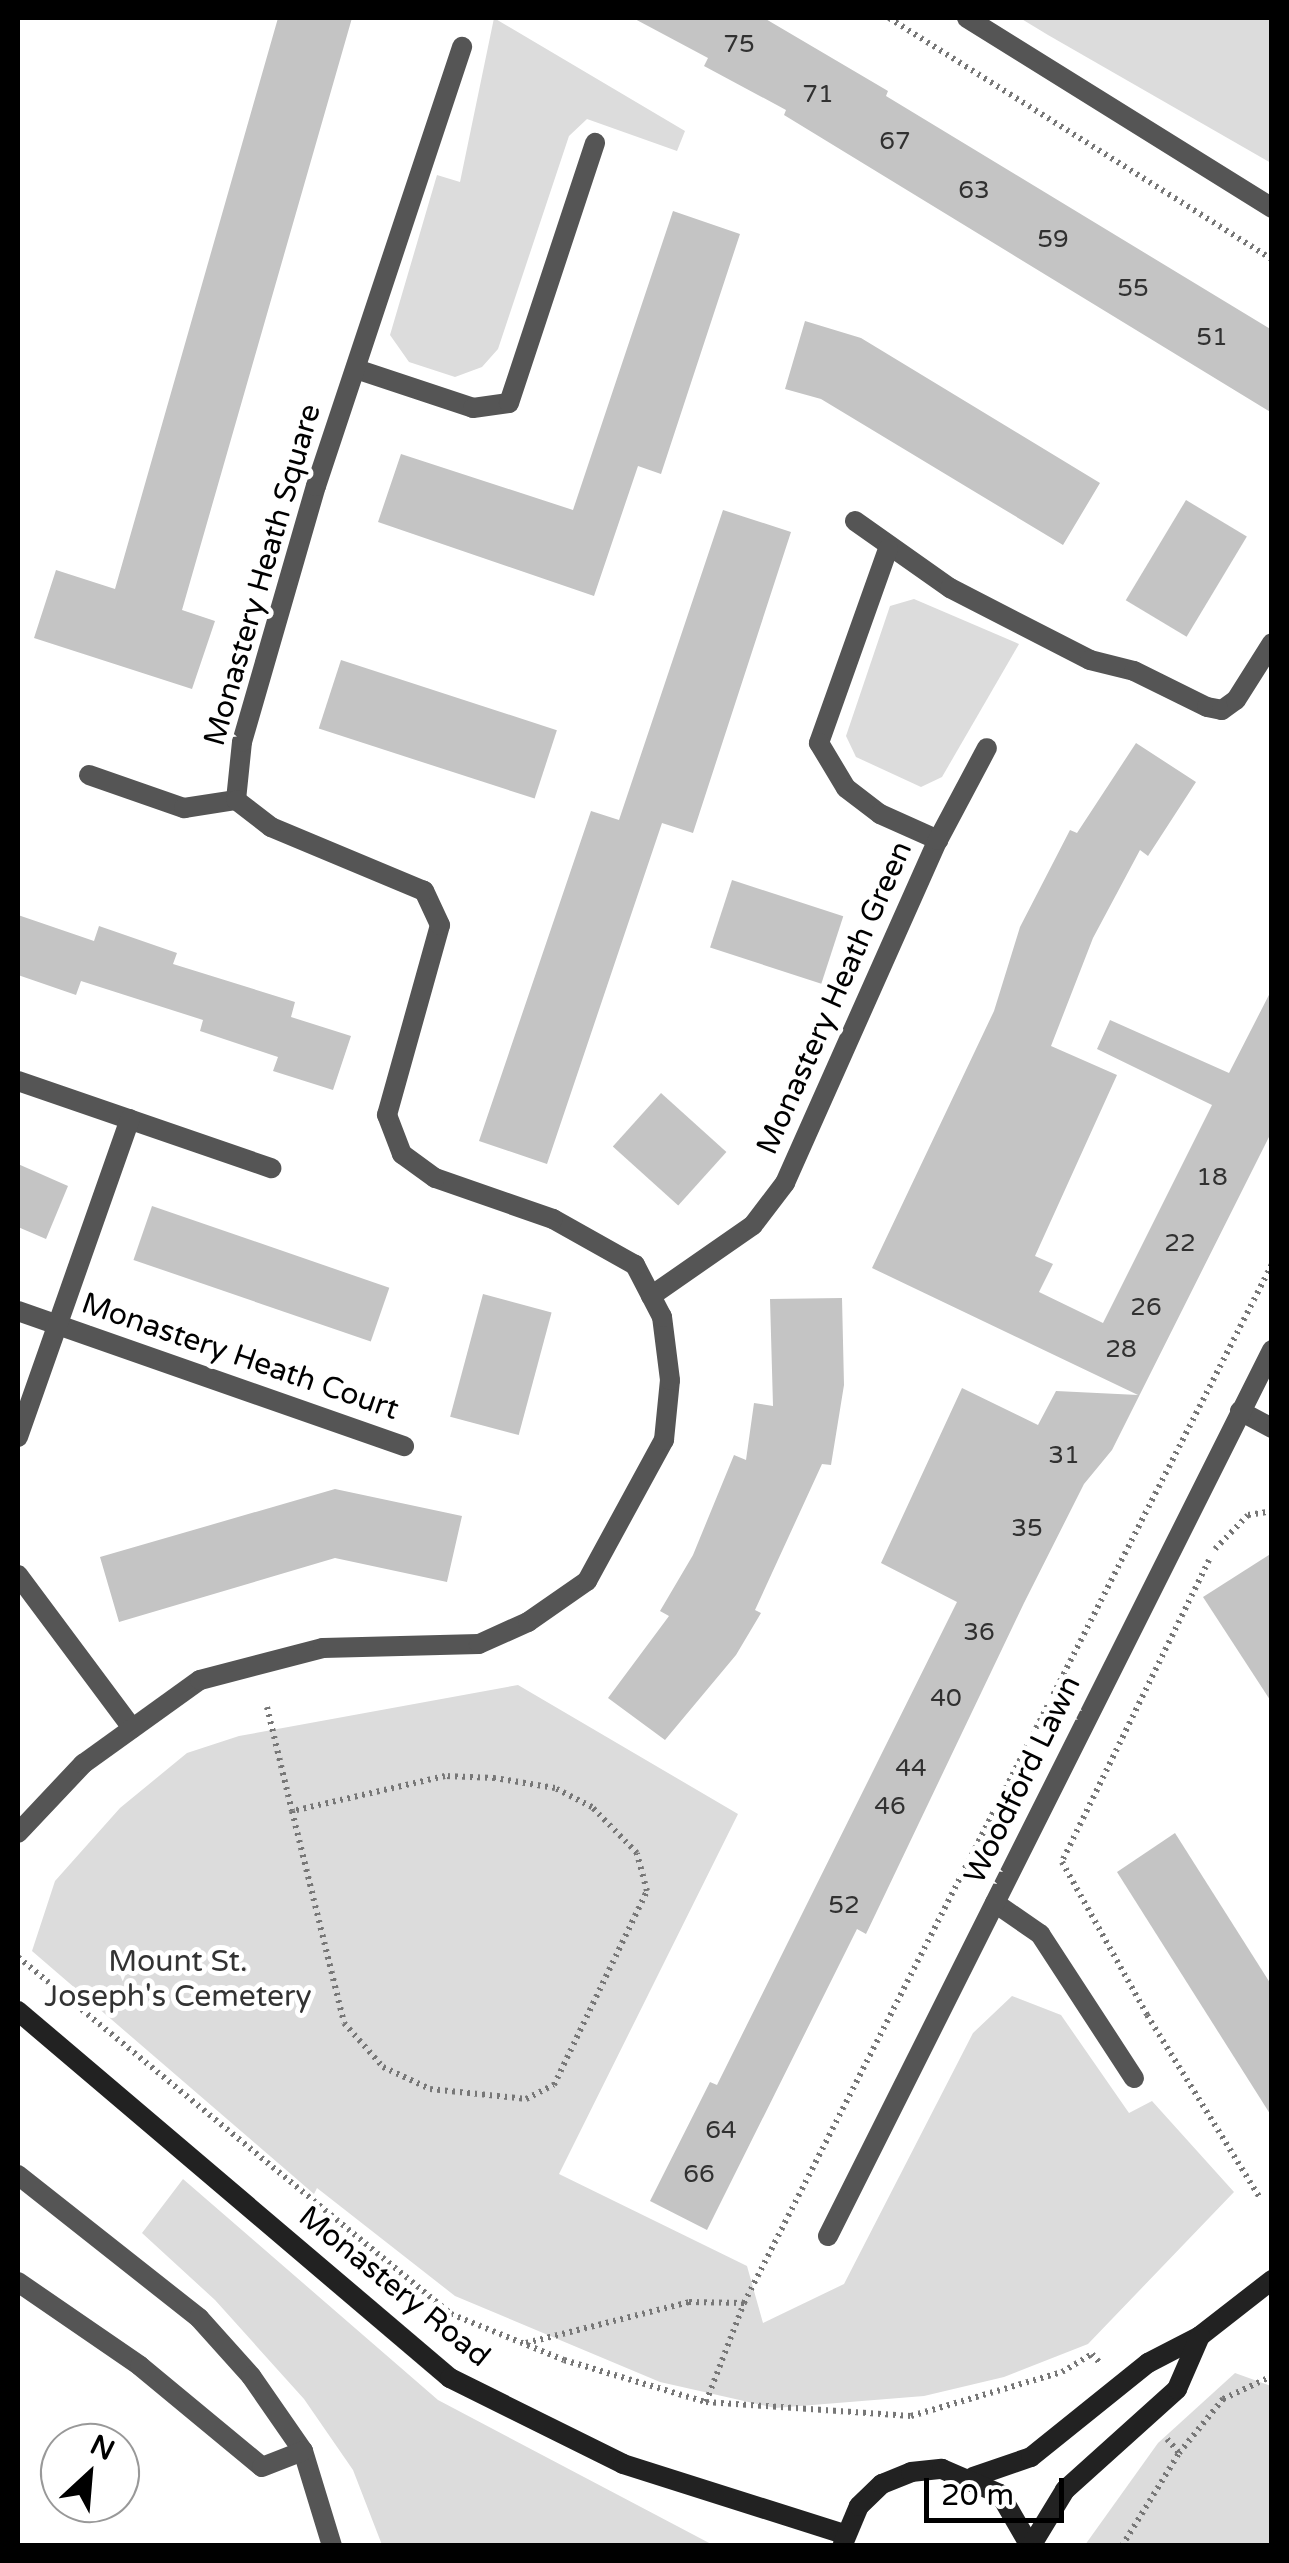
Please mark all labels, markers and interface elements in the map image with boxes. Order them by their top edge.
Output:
house number: 75 [723,29,755,59]
house number: 71 [802,79,834,109]
house number: 67 [879,126,911,156]
house number: 63 [958,175,990,205]
house number: 59 [1037,224,1069,254]
house number: 55 [1117,273,1149,303]
house number: 51 [1196,322,1228,352]
street label: Monastery Heath Square [197,400,329,750]
street label: Monastery Heath Green [750,836,920,1160]
house number: 18 [1196,1162,1228,1192]
house number: 22 [1164,1228,1196,1258]
street label: Monastery Heath Court [77,1286,403,1428]
house number: 26 [1130,1292,1162,1322]
house number: 28 [1105,1334,1137,1364]
house number: 31 [1048,1440,1080,1470]
house number: 35 [1011,1513,1043,1543]
house number: 36 [963,1617,995,1647]
street label: Woodford Lawn [957,1670,1089,1890]
house number: 40 [930,1683,962,1713]
house number: 44 [895,1753,927,1783]
house number: 46 [874,1791,906,1821]
house number: 52 [828,1890,860,1920]
park label: Mount St. Joseph's Cemetery [44,1944,312,2014]
house number: 64 [705,2115,737,2145]
house number: 66 [683,2159,715,2189]
street label: Monastery Road [291,2199,497,2375]
north arrow [40,2423,140,2523]
text: N [85,2428,120,2468]
scale bar [929,2458,1069,2520]
text: 20 m [941,2477,1014,2514]

